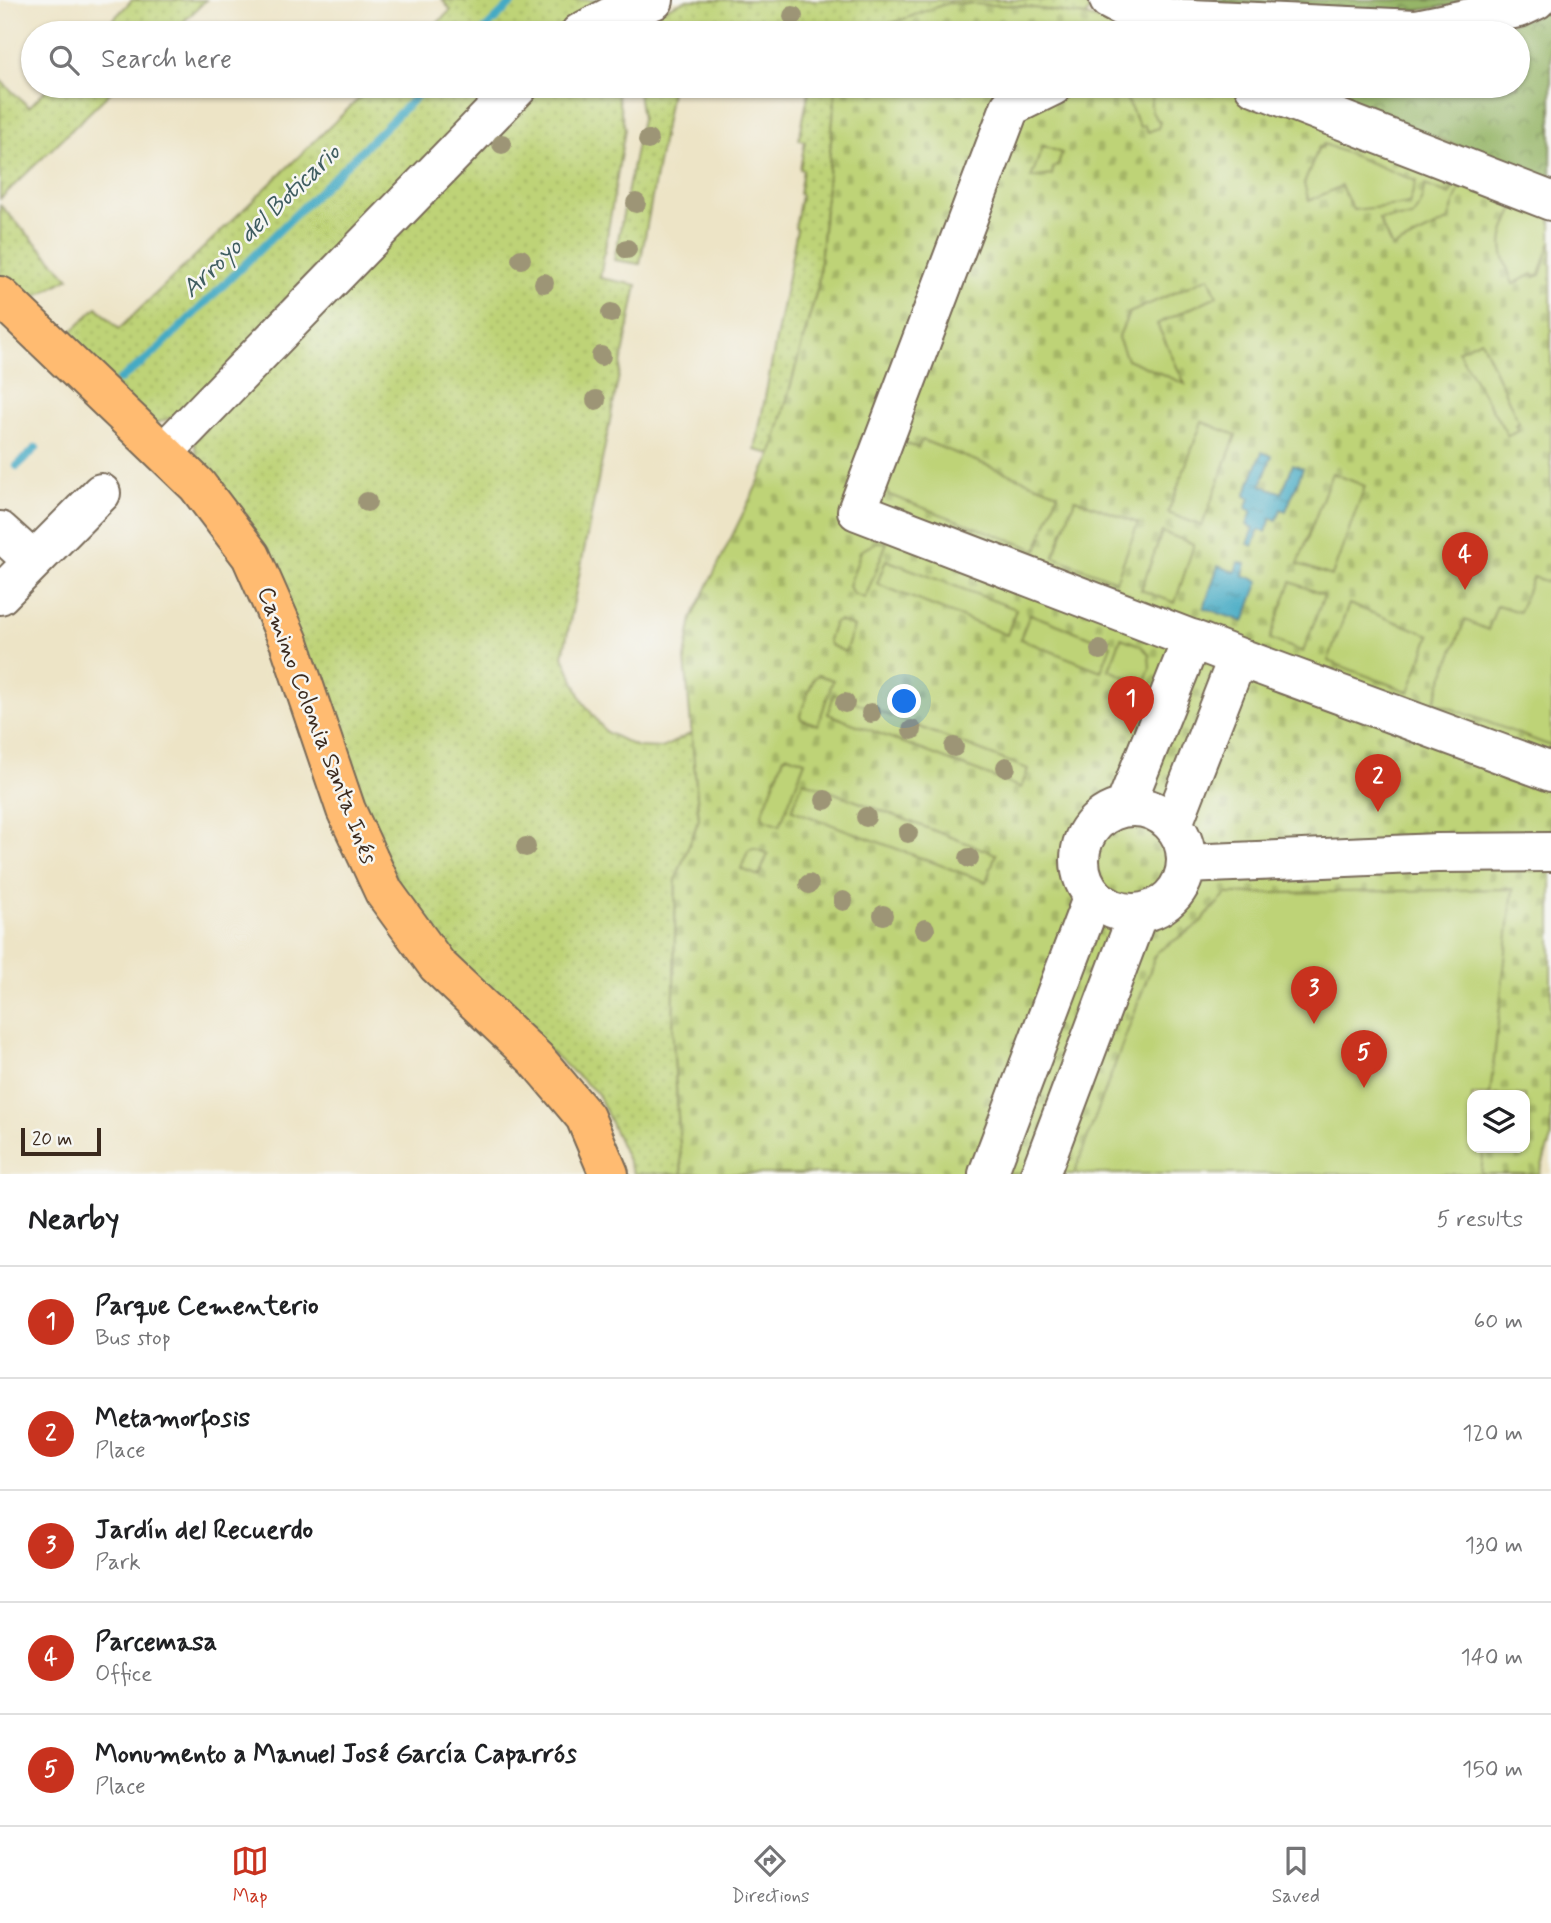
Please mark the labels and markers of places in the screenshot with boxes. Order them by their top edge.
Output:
pin: 4 [1442,532,1488,590]
pin: 1 [1108,676,1154,734]
pin: 2 [1355,754,1401,812]
pin: 3 [1291,966,1337,1024]
pin: 5 [1341,1030,1387,1088]

